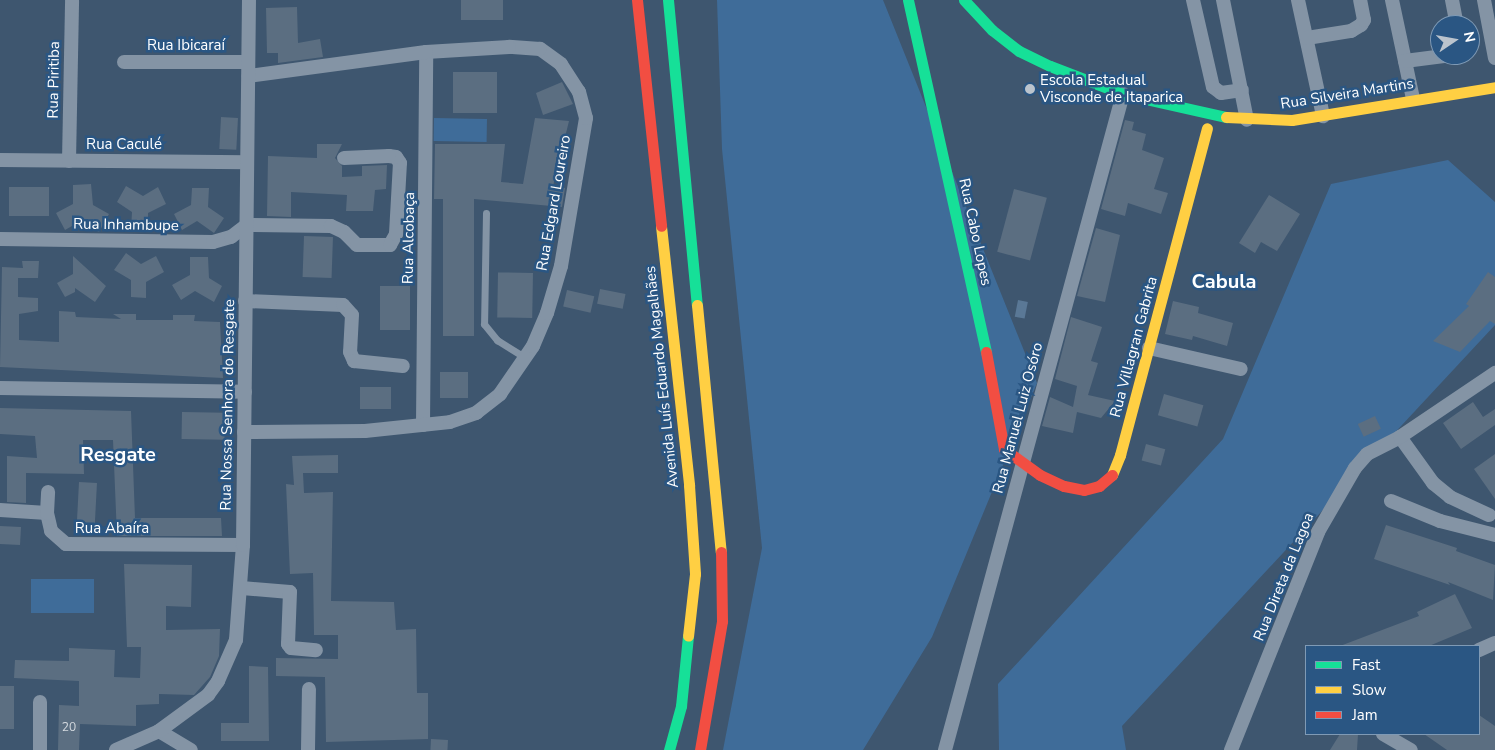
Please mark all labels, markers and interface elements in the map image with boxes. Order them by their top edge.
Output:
north arrow [1430,15,1480,65]
text: N [1459,30,1480,44]
street label: Rua Ibicaraí [147,37,225,55]
street label: Rua Piritiba [44,41,64,119]
place label: Escola Estadual Visconde de Itaparica [1040,71,1183,106]
street label: Rua Silveira Martins [1279,75,1415,113]
marker: Escola Estadual Visconde de Itaparica [1024,83,1036,95]
street label: Rua Edgard Loureiro [533,134,575,272]
street label: Rua Caculé [86,136,162,154]
street label: Rua Cabo Lopes [955,177,995,287]
street label: Rua Alcobaça [399,192,419,284]
street label: Rua Inhambupe [73,215,179,235]
street label: Avenida Luís Eduardo Magalhães [641,265,683,489]
district label: Cabula [1191,269,1257,293]
street label: Rua Villagran Gabrita [1107,275,1161,419]
street label: Rua Nossa Senhora do Resgate [217,299,239,511]
street label: Rua Manuel Luiz Osóro [989,341,1047,495]
district label: Resgate [80,442,156,466]
street label: Rua Direta da Lagoa [1250,510,1318,644]
street label: Rua Abaíra [75,520,149,538]
legend [1305,645,1480,735]
text: Fast [1352,655,1380,675]
text: Slow [1352,680,1386,700]
text: Jam [1352,705,1378,725]
house number: 20 [62,721,76,735]

